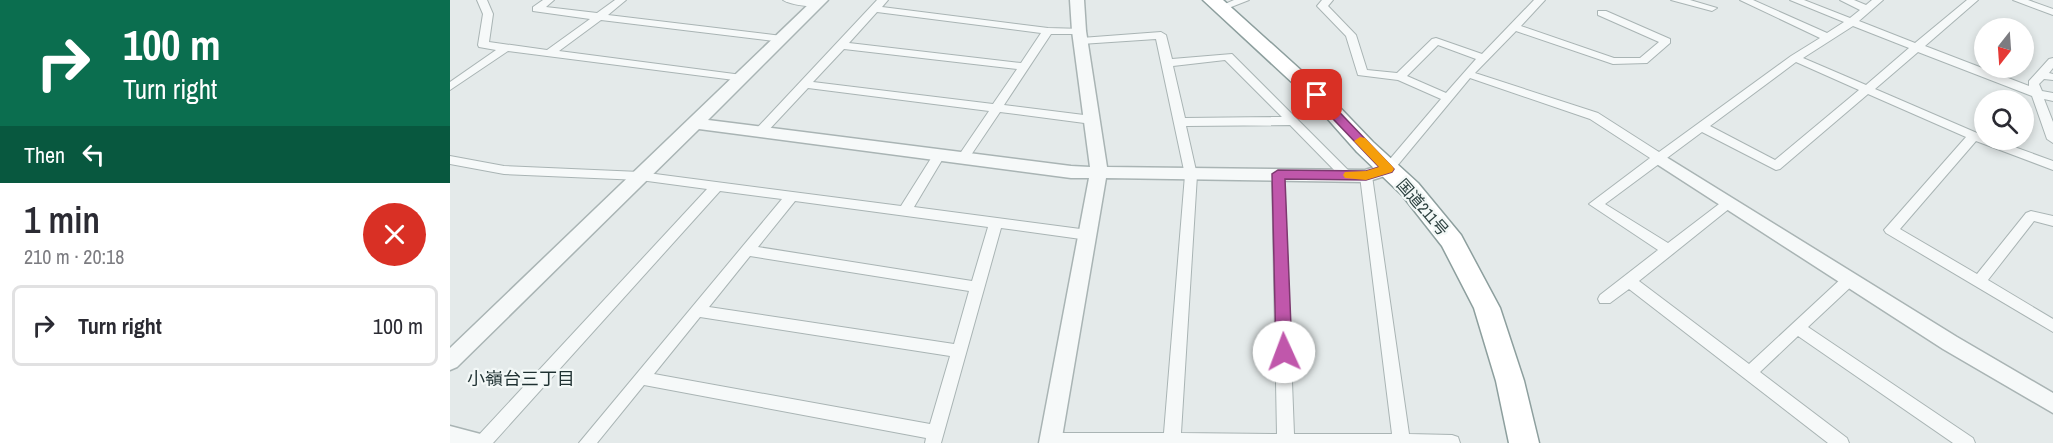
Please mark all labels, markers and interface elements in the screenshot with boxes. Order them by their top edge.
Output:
text: 100 m [123,17,221,73]
north arrow [1974,18,2034,78]
map controls [1974,18,2034,150]
icon: right [24,24,102,102]
pin [1291,69,1342,120]
text: Turn right [123,71,217,107]
icon: arrive [1300,78,1333,111]
button: search [1974,90,2034,150]
icon: left [77,138,110,171]
text: Then [24,140,65,170]
street label: 国道211号 [1392,174,1454,240]
text: 1 min [24,196,100,244]
button: close [363,203,426,266]
text: 210 m · 20:18 [24,243,124,270]
icon: right [27,309,60,342]
text: Turn right [78,311,162,341]
text: 100 m [373,311,423,341]
position arrow [1252,320,1316,384]
district label: 小嶺台三丁目 [467,366,575,391]

